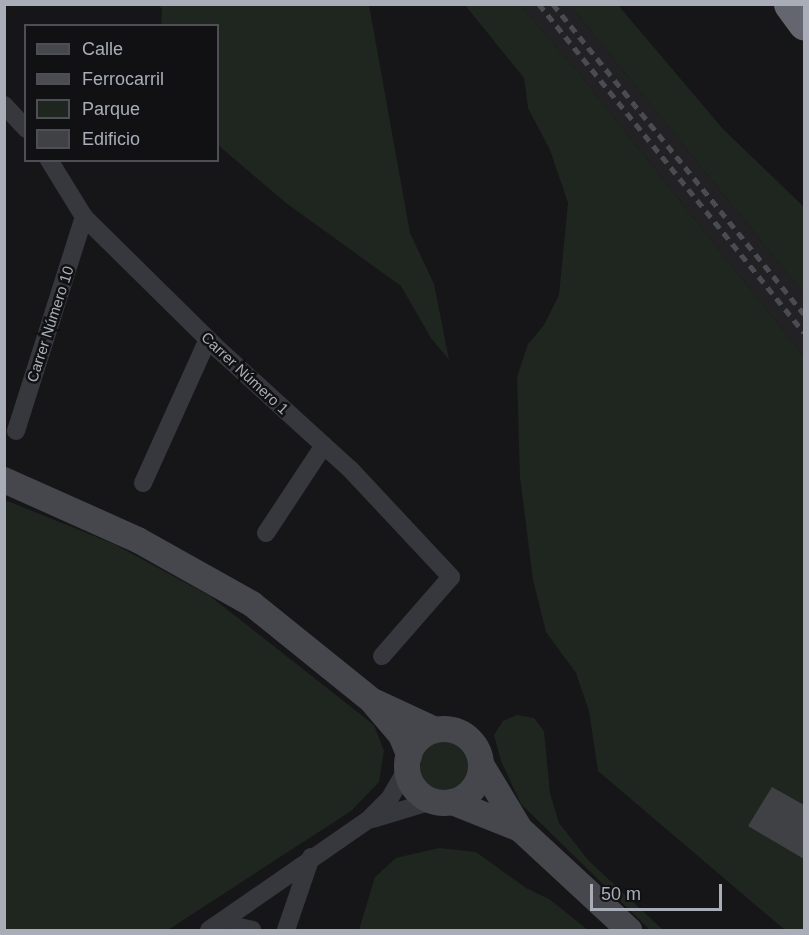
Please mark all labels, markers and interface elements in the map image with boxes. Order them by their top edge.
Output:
legend [24,24,219,162]
text: Calle [82,39,123,59]
text: Ferrocarril [82,69,164,89]
text: Parque [82,99,140,119]
text: Edificio [82,129,140,149]
street label: Carrer Número 10 [23,264,77,384]
street label: Carrer Número 1 [198,328,292,418]
scale bar [593,872,725,910]
text: 50 m [601,884,641,904]

